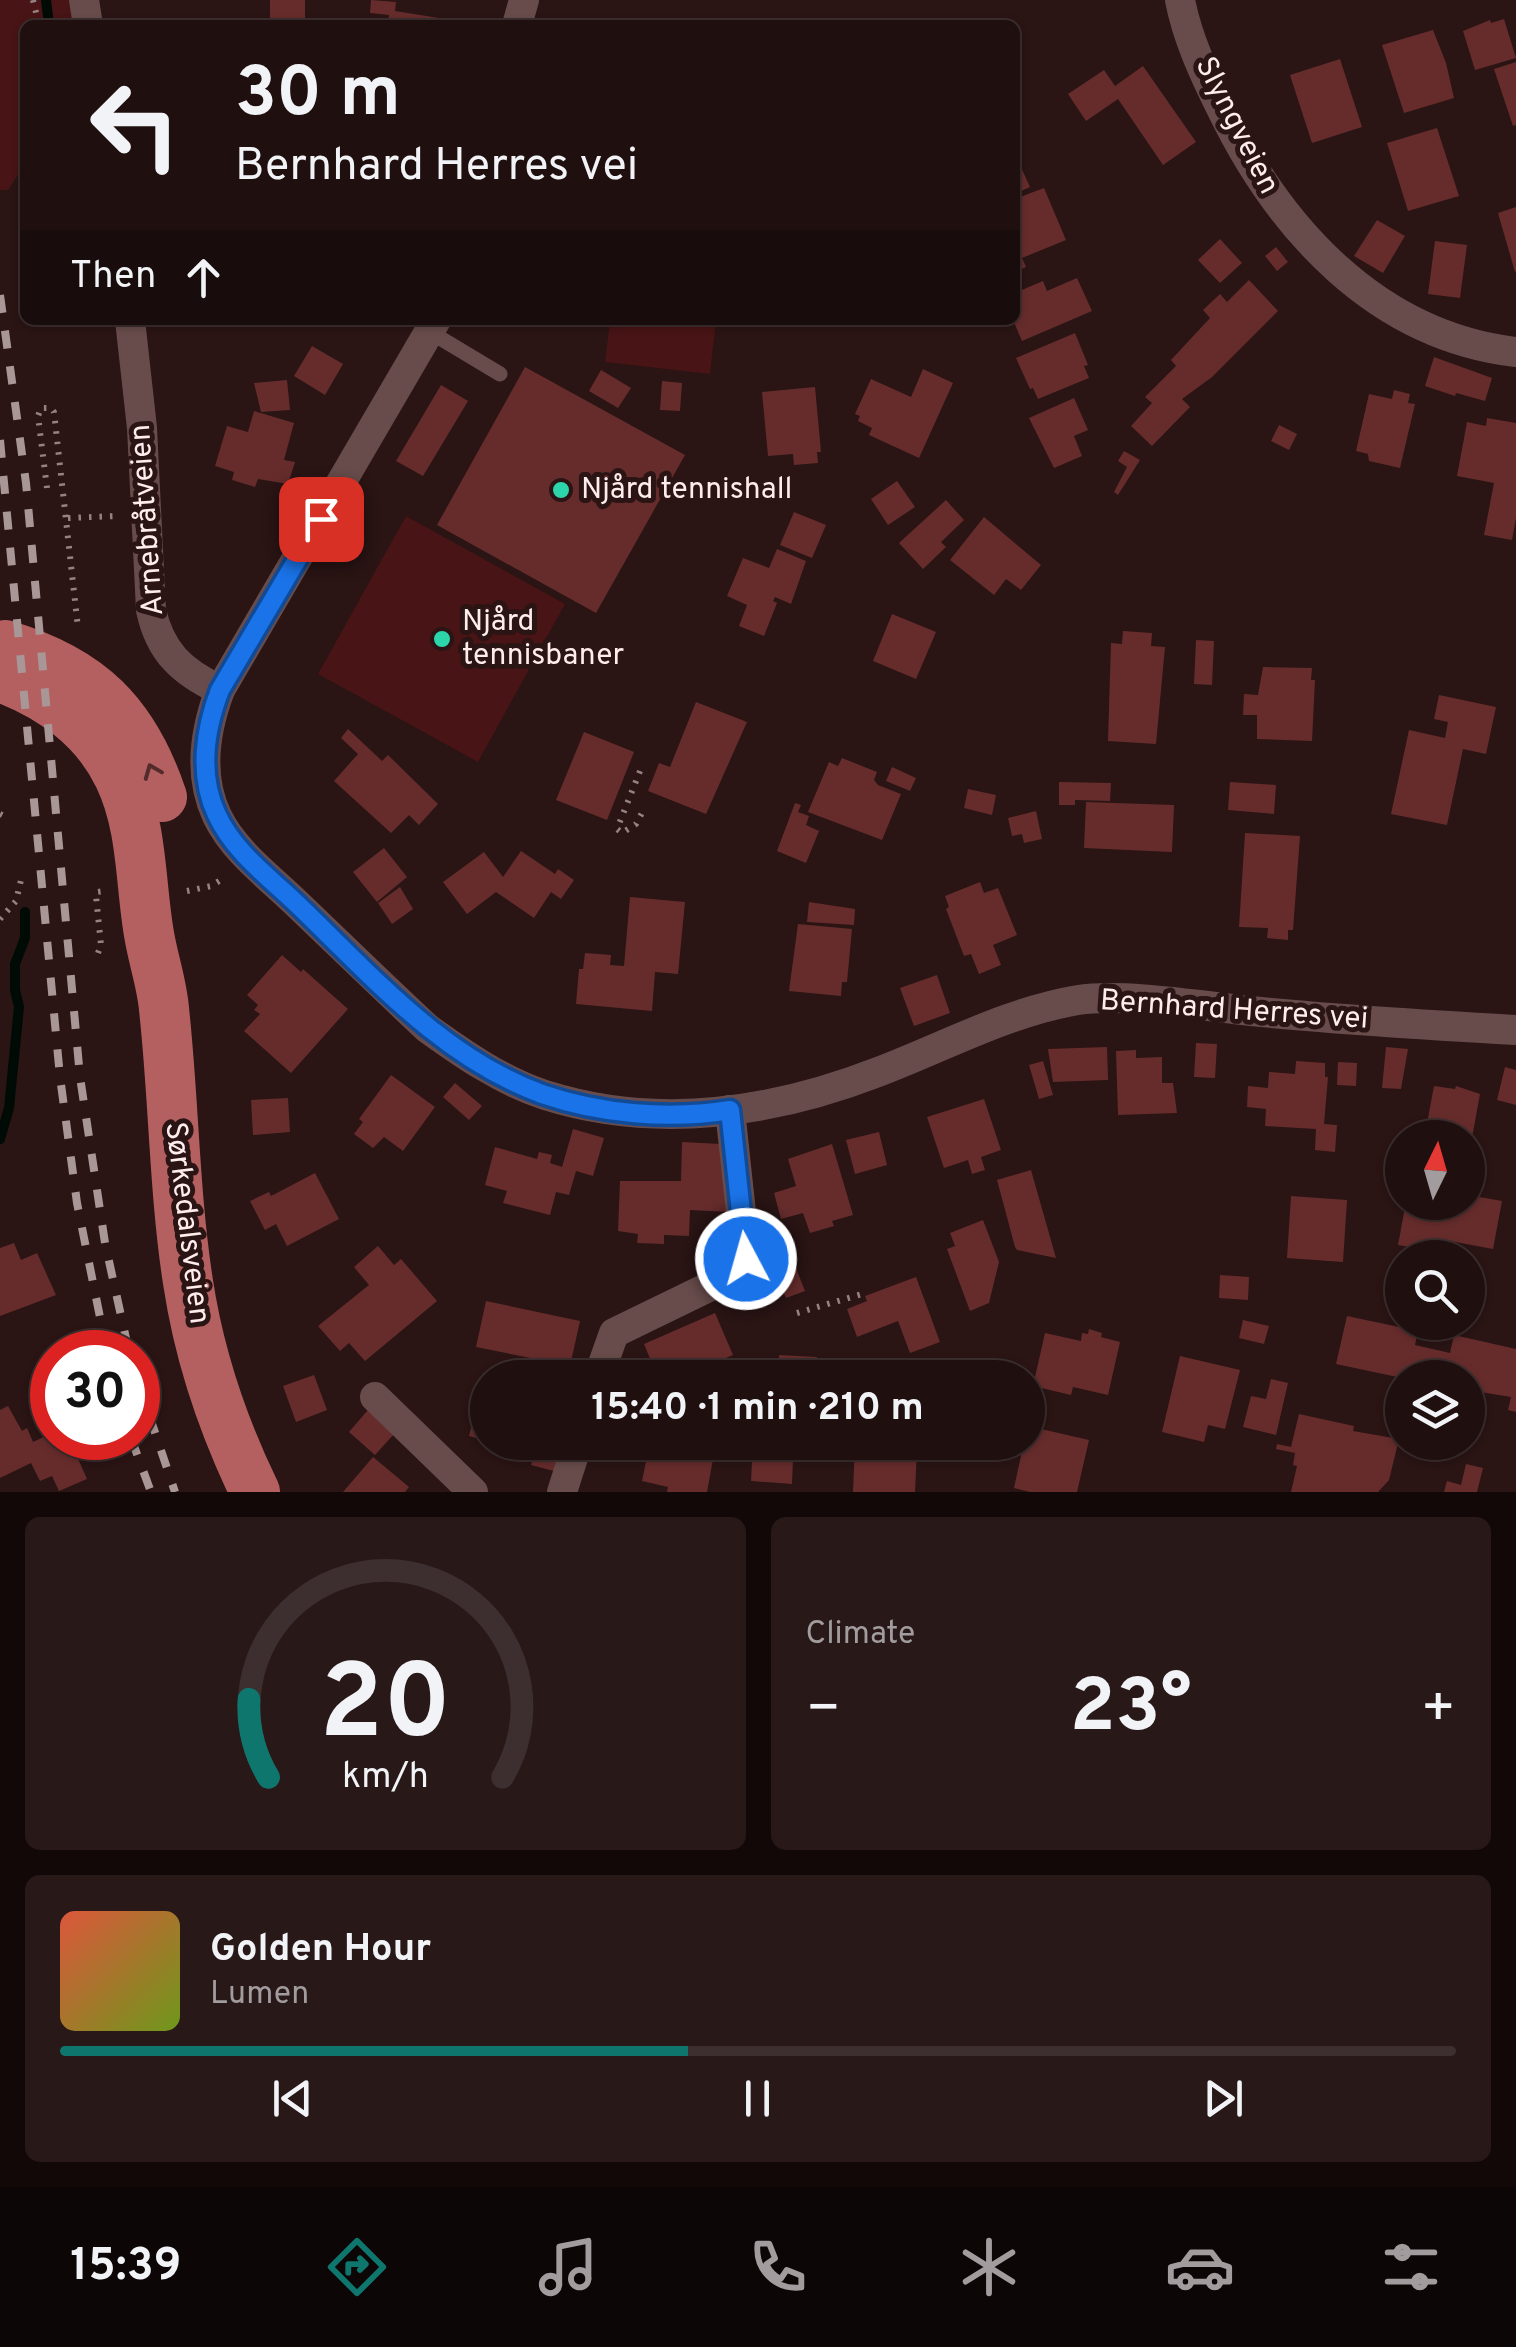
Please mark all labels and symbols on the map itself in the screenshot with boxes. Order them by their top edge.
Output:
street label: Slyngveien [1186,51,1286,201]
street label: Arnebråtveien [123,423,173,617]
place label: Njård tennishall [581,472,792,509]
pin [279,477,364,562]
marker: Njård tennishall [550,479,572,501]
place label: Njård tennisbaner [462,604,625,675]
marker: Njård tennisbaner [431,628,453,650]
one-way arrow [144,763,164,781]
street label: Bernhard Herres vei [1099,983,1369,1039]
street label: Sørkedalsveien [155,1120,217,1326]
north arrow [1385,1120,1485,1220]
position arrow [694,1207,798,1311]
speed limit sign: 30 [30,1330,160,1460]

